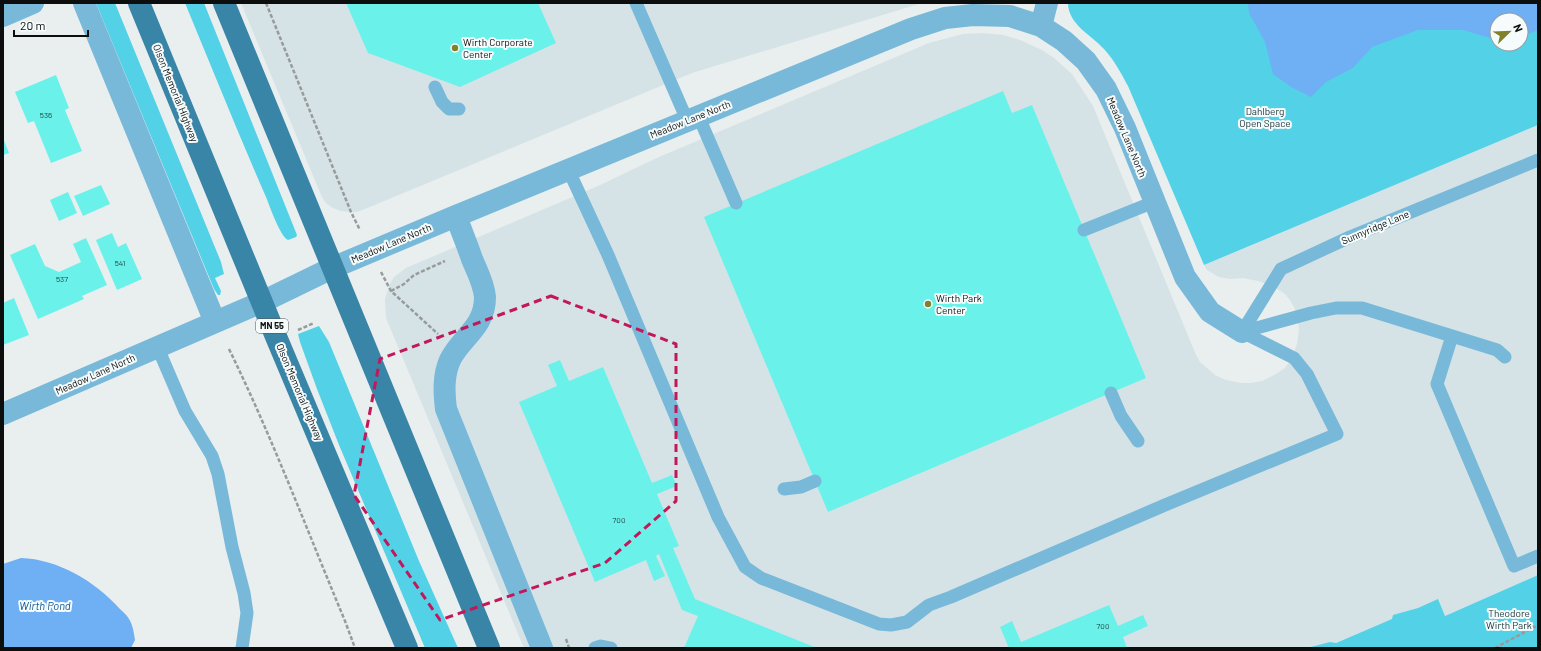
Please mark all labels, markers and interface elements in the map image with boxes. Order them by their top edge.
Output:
scale bar [14,12,88,38]
north arrow [1489,12,1529,52]
text: 20 m [20,18,46,32]
text: N [1511,22,1526,34]
place label: Wirth Corporate Center [463,36,533,60]
street label: Olson Memorial Highway [151,42,201,144]
marker: Wirth Corporate Center [450,43,460,53]
street label: Meadow Lane North [1105,95,1149,179]
street label: Meadow Lane North [648,97,732,141]
park label: Dahlberg Open Space [1239,105,1291,129]
house number: 536 [40,110,52,120]
street label: Sunnyridge Lane [1339,207,1411,247]
street label: Meadow Lane North [349,221,433,265]
house number: 541 [115,258,125,268]
house number: 537 [56,274,68,284]
place label: Wirth Park Center [936,292,982,316]
marker: Wirth Park Center [923,299,933,309]
road number: MN 55 [256,319,288,333]
street label: Olson Memorial Highway [274,342,326,443]
street label: Meadow Lane North [53,351,137,397]
house number: 700 [613,515,625,525]
water label: Wirth Pond [19,599,71,612]
park label: Theodore Wirth Park [1486,607,1532,631]
house number: 700 [1097,621,1109,631]

